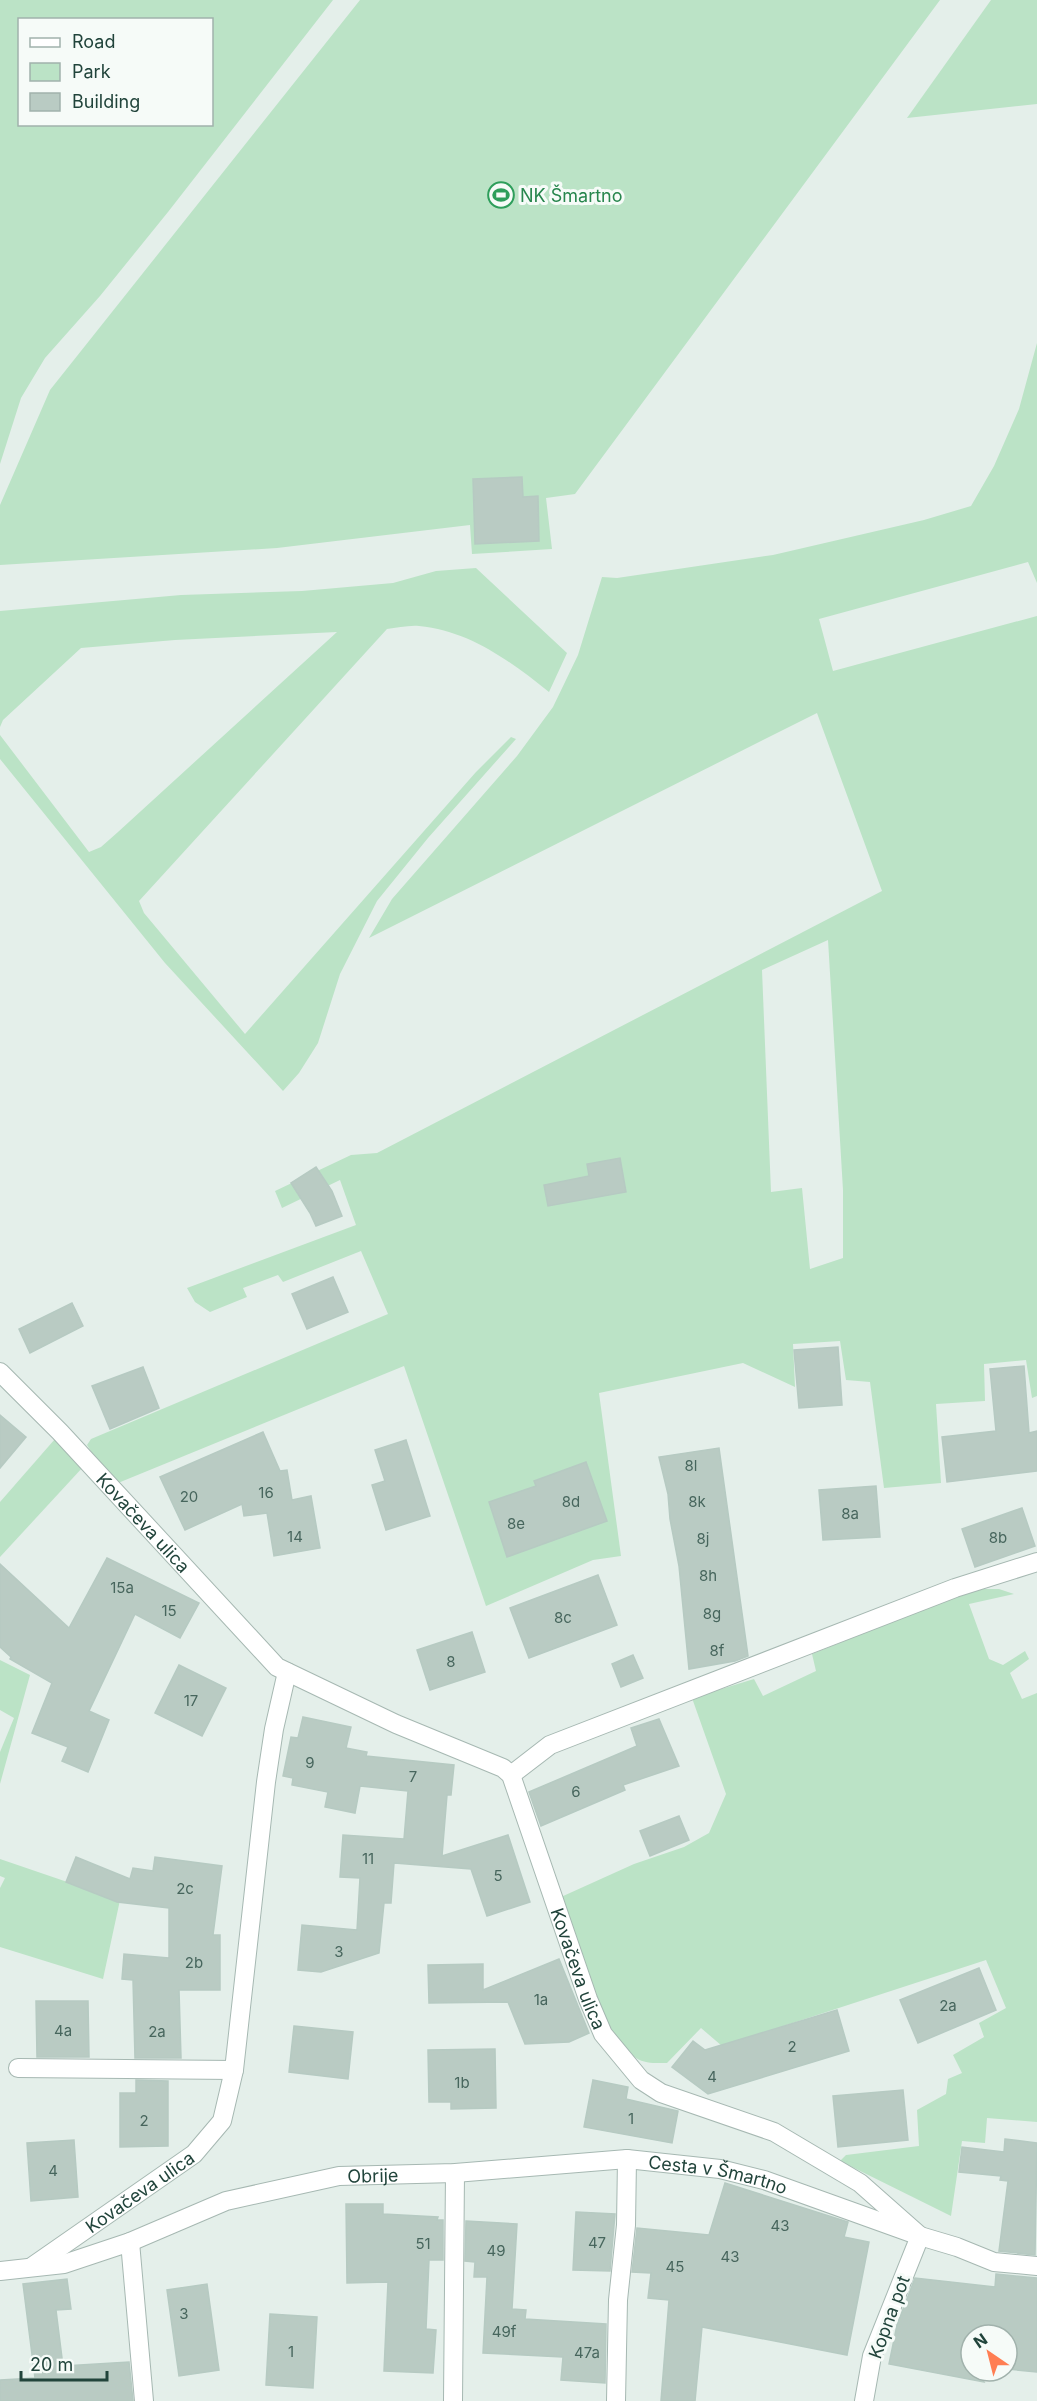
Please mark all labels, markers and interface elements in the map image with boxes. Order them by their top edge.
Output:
legend [18,18,213,126]
text: Road [72,31,115,52]
text: Park [72,61,111,82]
text: Building [72,91,140,112]
sports icon: NK Šmartno [486,180,516,210]
place label: NK Šmartno [520,184,623,206]
house number: 8l [685,1456,697,1475]
street label: Kovačeva ulica [93,1468,195,1576]
house number: 16 [258,1483,274,1502]
house number: 20 [180,1487,198,1506]
house number: 8d [562,1492,580,1511]
house number: 8k [688,1492,707,1511]
house number: 8a [841,1504,859,1523]
house number: 8e [507,1514,525,1533]
house number: 14 [287,1527,303,1546]
house number: 8b [989,1528,1007,1547]
house number: 8j [697,1529,709,1548]
house number: 8h [699,1566,717,1585]
house number: 15a [110,1578,134,1597]
house number: 15 [161,1601,177,1620]
house number: 8g [703,1604,721,1623]
house number: 8c [554,1608,572,1627]
house number: 8f [710,1641,725,1660]
house number: 8 [446,1652,456,1671]
house number: 17 [184,1691,198,1710]
house number: 9 [305,1753,315,1772]
house number: 7 [409,1767,417,1786]
house number: 6 [571,1782,581,1801]
house number: 11 [362,1849,374,1868]
house number: 5 [493,1866,503,1885]
house number: 2c [176,1879,194,1898]
street label: Kovačeva ulica [547,1905,610,2032]
house number: 3 [334,1942,344,1961]
house number: 2b [185,1953,203,1972]
house number: 1a [534,1990,548,2009]
house number: 2a [939,1996,957,2015]
house number: 4a [54,2021,72,2040]
house number: 2a [148,2022,166,2041]
house number: 2 [787,2037,797,2056]
house number: 4 [707,2067,717,2086]
house number: 1b [454,2073,470,2092]
house number: 1 [628,2109,634,2128]
house number: 2 [139,2111,149,2130]
street label: Kovačeva ulica [81,2147,198,2237]
street label: Cesta v Šmartno [647,2151,790,2198]
house number: 4 [48,2161,58,2180]
street label: Obrije [347,2164,399,2186]
house number: 43 [771,2216,789,2235]
house number: 47 [588,2233,606,2252]
house number: 51 [415,2234,431,2253]
house number: 49 [487,2241,506,2260]
house number: 43 [721,2247,739,2266]
house number: 45 [666,2257,684,2276]
street label: Kopna pot [864,2273,914,2361]
house number: 3 [179,2304,189,2323]
house number: 49f [492,2322,517,2341]
north arrow [959,2323,1019,2383]
text: N [970,2329,991,2352]
house number: 1 [288,2342,294,2361]
house number: 47a [574,2343,600,2362]
scale bar [21,2344,106,2382]
text: 20 m [30,2354,73,2375]

